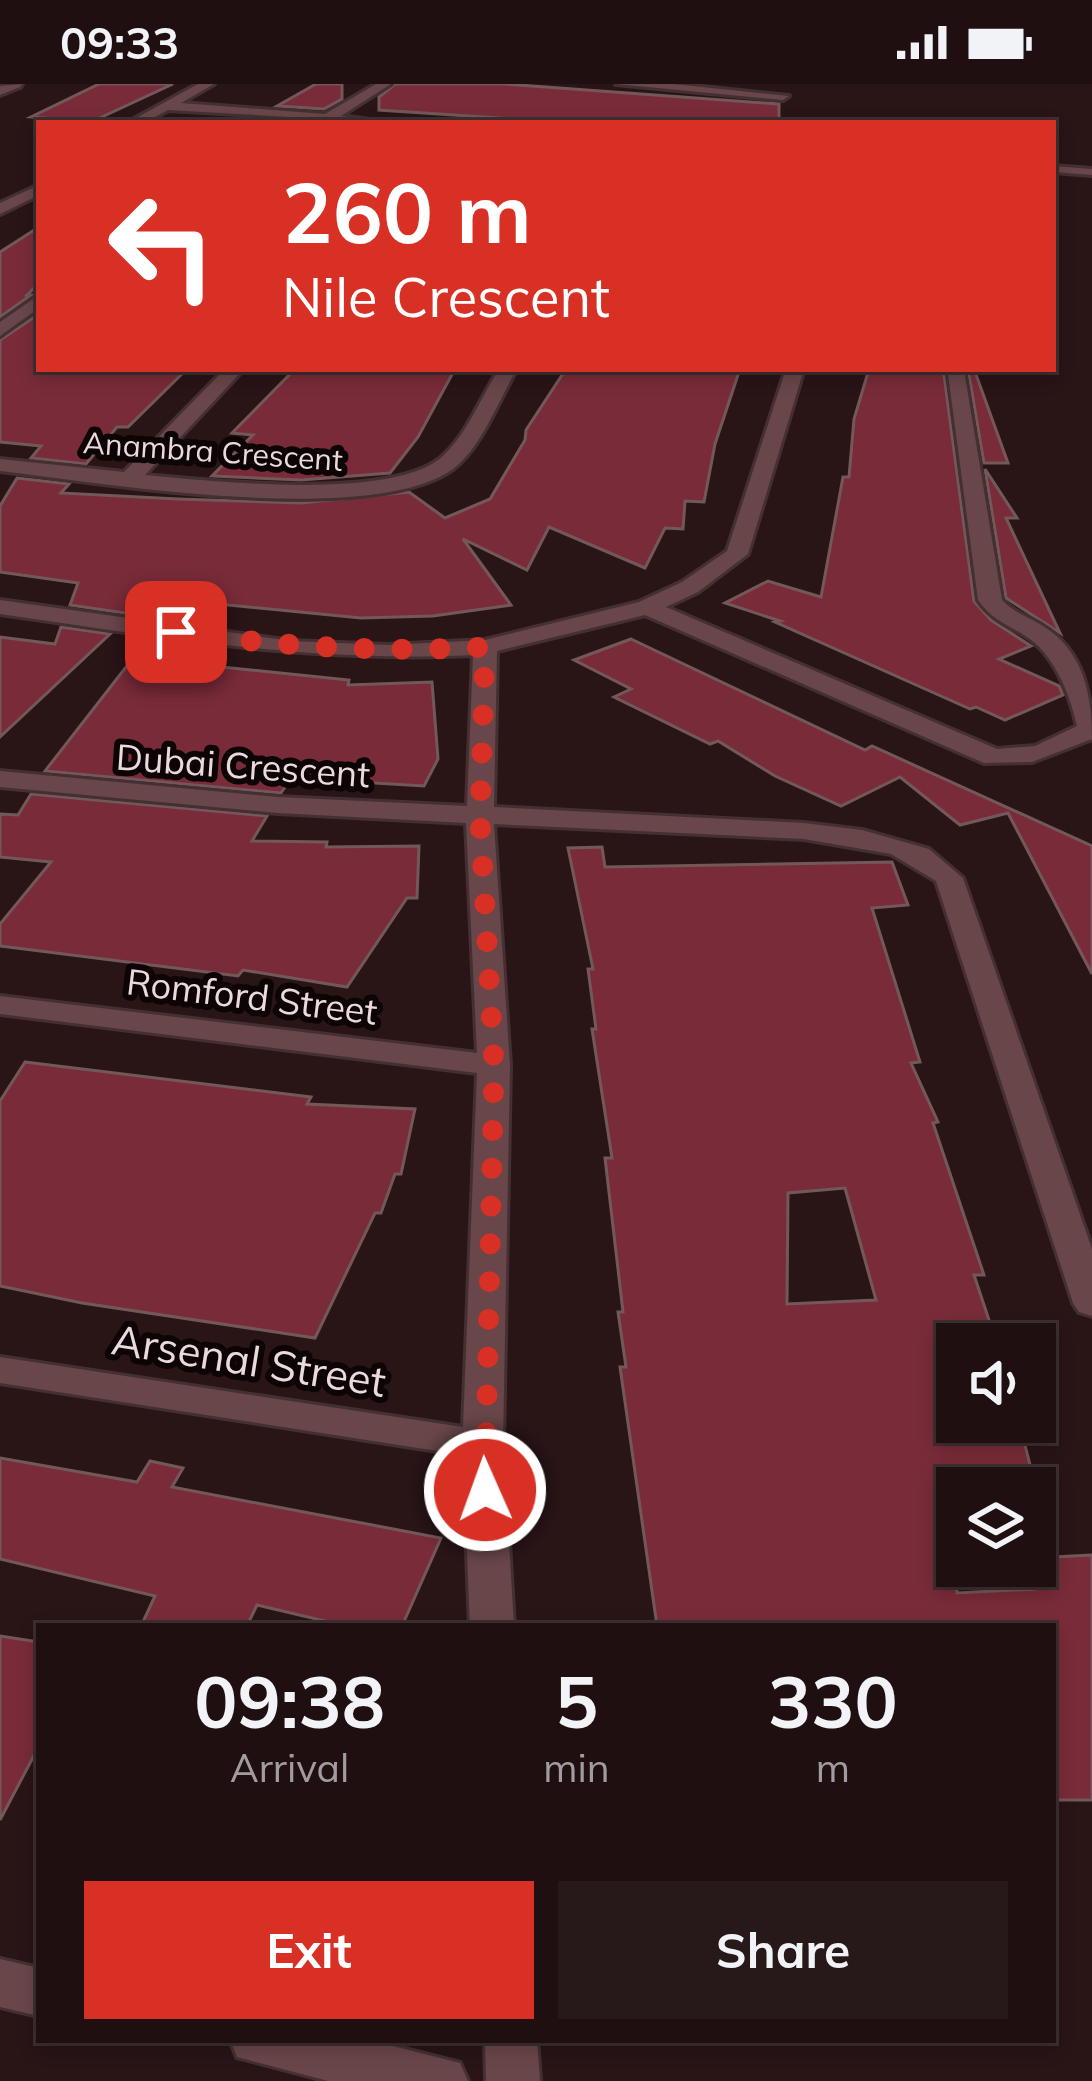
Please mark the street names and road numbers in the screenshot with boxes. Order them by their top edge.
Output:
street label: Anambra Crescent [82,423,344,479]
street label: Dubai Crescent [114,734,372,796]
street label: Romford Street [124,958,380,1034]
street label: Arsenal Street [108,1312,390,1408]

